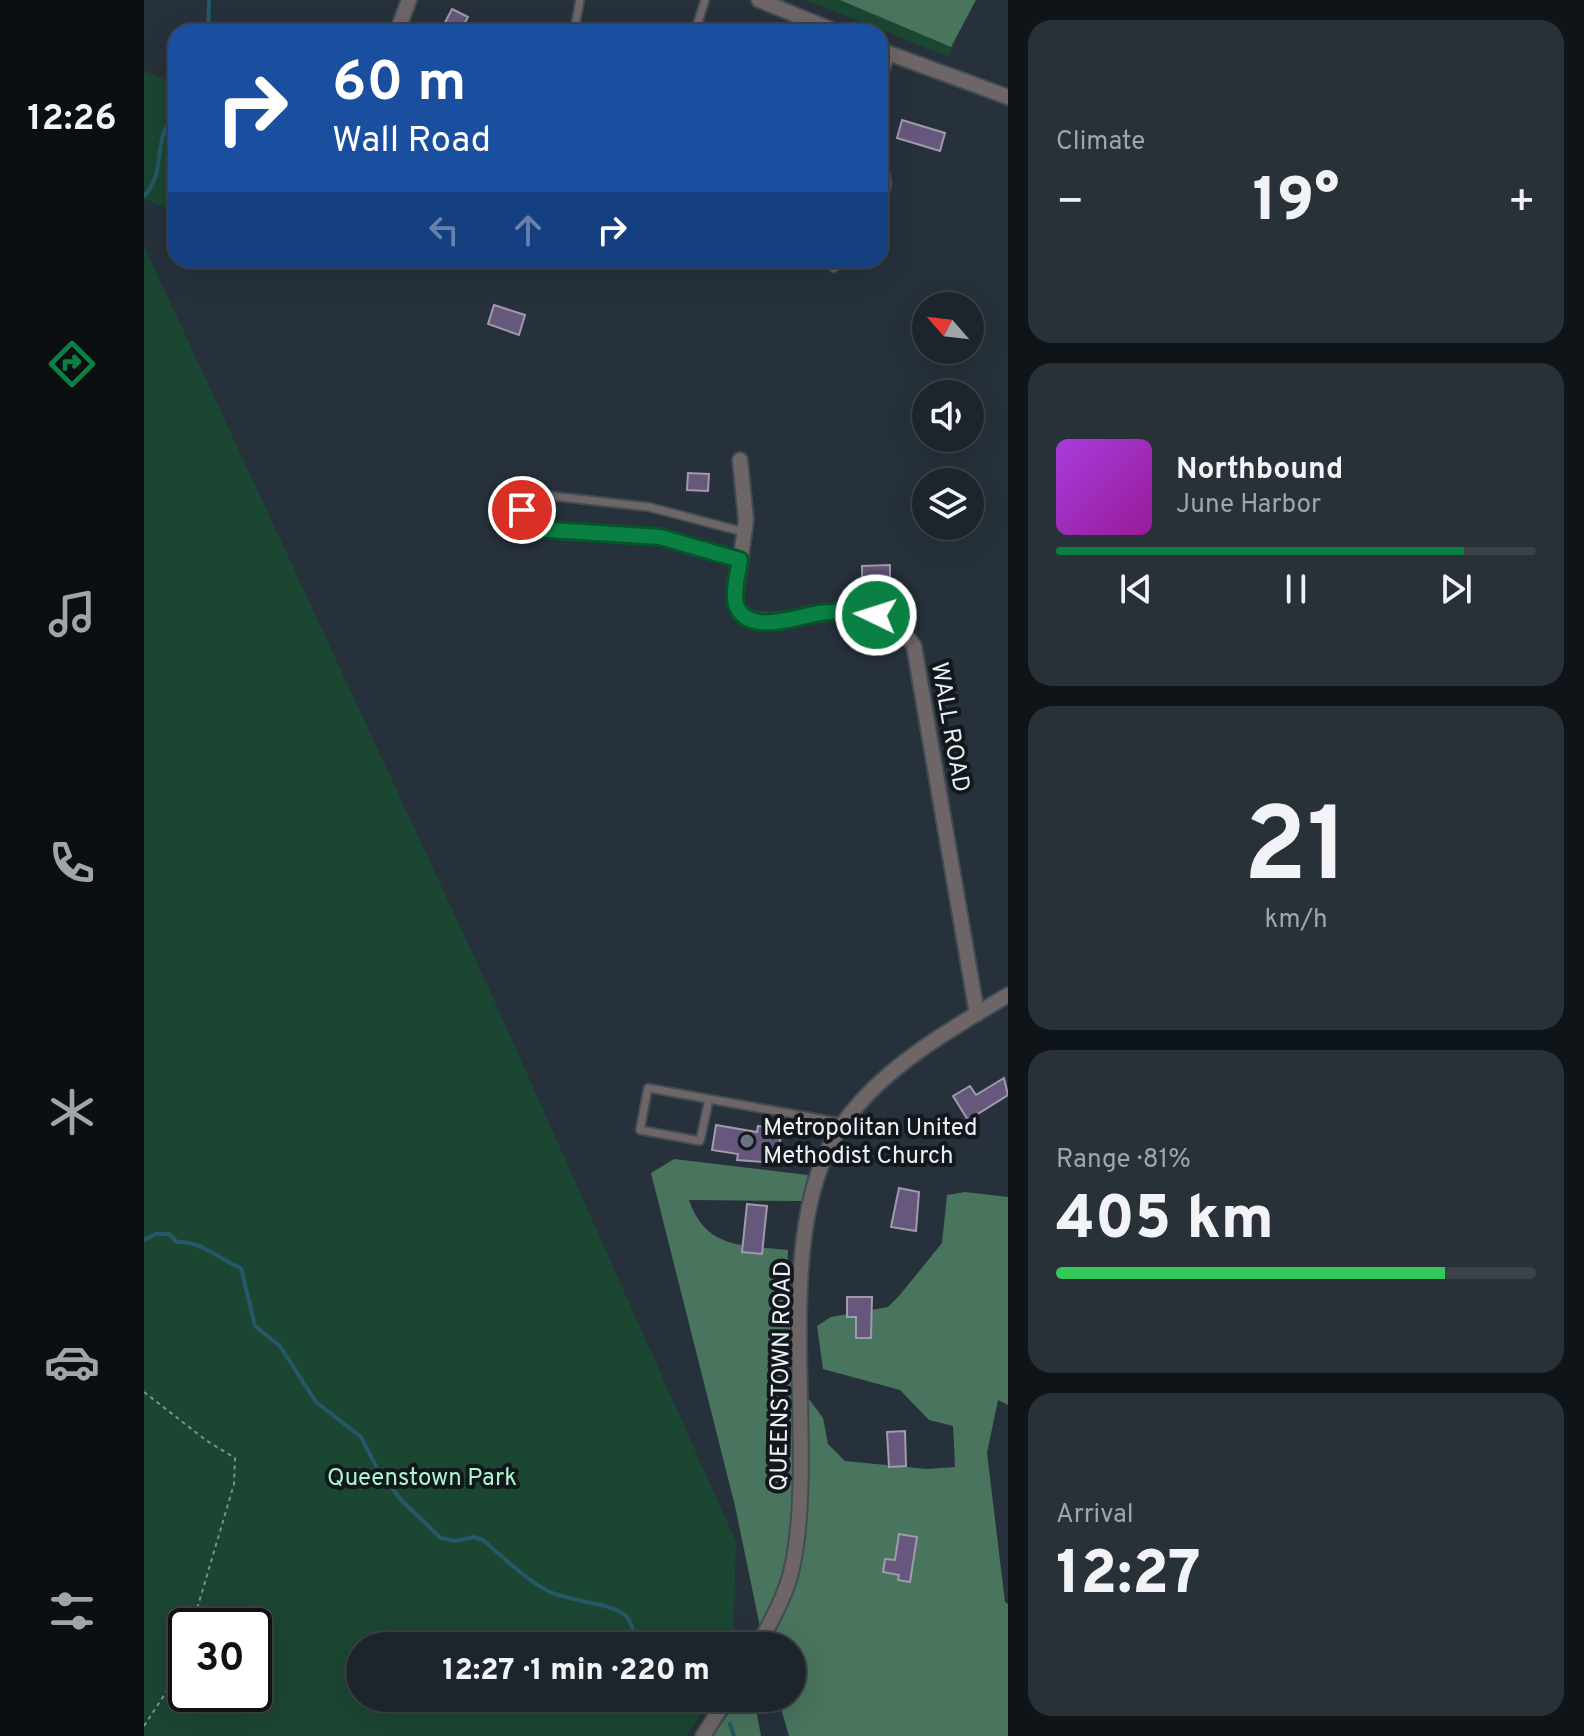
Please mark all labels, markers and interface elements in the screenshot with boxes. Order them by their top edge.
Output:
text: 60 m [332,50,466,120]
icon: right [200,56,304,160]
text: 12:26 [27,97,117,143]
text: Wall Road [332,119,491,165]
text: Climate [1056,126,1145,159]
text: 19° [1253,166,1339,242]
text: − [1056,176,1084,232]
text: + [1508,176,1536,232]
icon: left [422,208,466,252]
icon: ahead [506,208,550,252]
icon: right [590,208,634,252]
north arrow [912,292,984,364]
map controls [912,292,984,540]
icon: directions [44,336,100,392]
button: sound [912,380,984,452]
text: Northbound [1176,452,1343,489]
button: layers [912,468,984,540]
pin [488,476,556,544]
icon: arrive [500,488,544,532]
text: June Harbor [1176,489,1321,522]
icon: previous [1114,567,1158,611]
icon: pause [1274,567,1318,611]
icon: next [1434,567,1478,611]
position arrow [834,573,918,657]
icon: music [44,586,100,642]
street label: WALL ROAD [923,660,975,795]
text: 21 [1243,786,1349,918]
icon: phone [44,835,100,891]
text: km/h [1264,904,1328,937]
icon: climate [44,1084,100,1140]
place label: Metropolitan United Methodist Church [763,1114,978,1172]
marker: Metropolitan United Methodist Church [738,1132,756,1150]
text: Range · 81% [1056,1144,1191,1177]
text: 405 km [1056,1184,1274,1260]
street label: QUEENSTOWN ROAD [765,1261,799,1491]
icon: car [44,1334,100,1390]
park label: Queenstown Park [327,1464,517,1494]
text: Arrival [1056,1499,1134,1532]
text: 12:27 [1056,1539,1201,1615]
icon: filters [44,1583,100,1639]
speed limit sign: 30 [168,1608,272,1712]
text: 12:27 · 1 min · 220 m [442,1653,710,1690]

